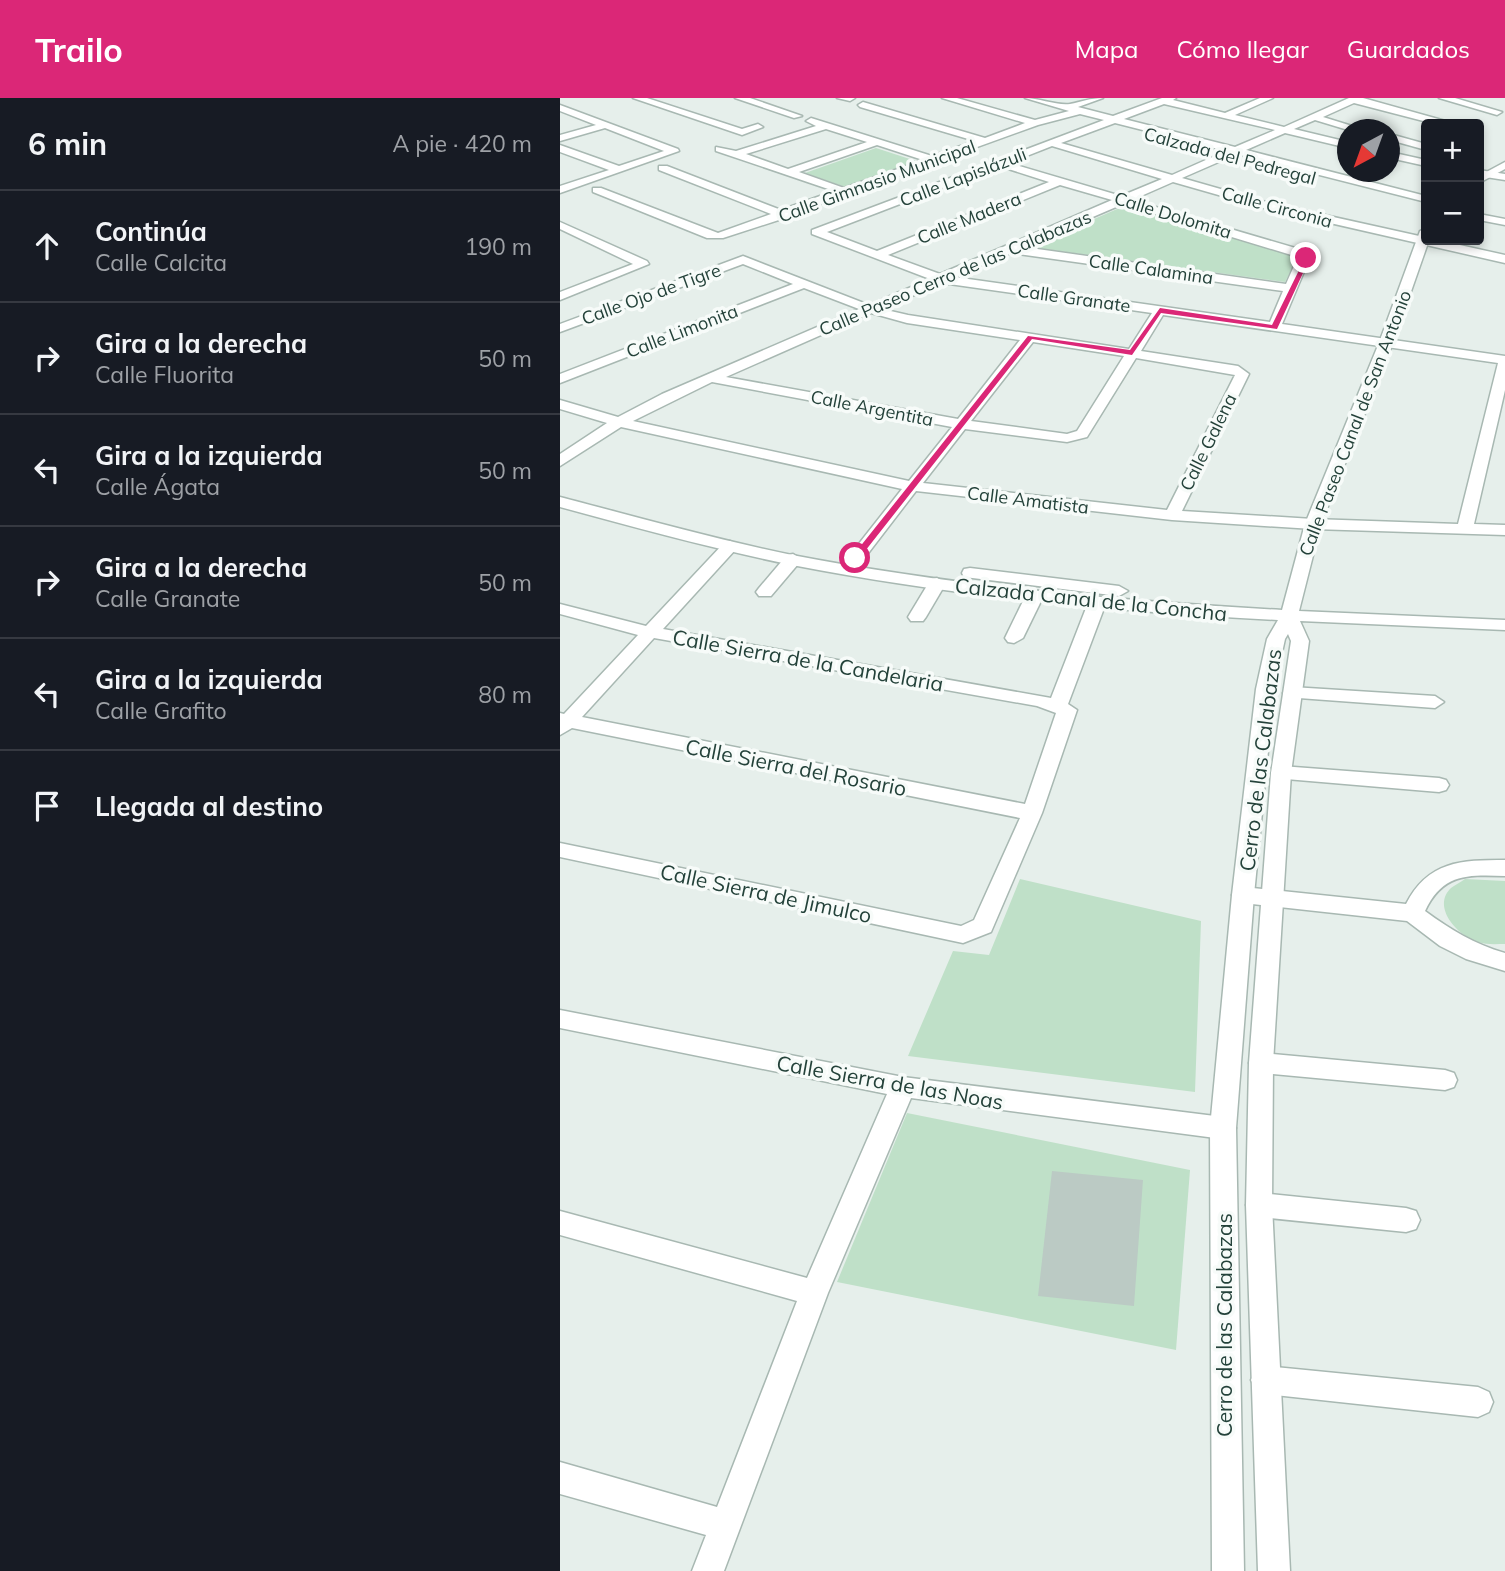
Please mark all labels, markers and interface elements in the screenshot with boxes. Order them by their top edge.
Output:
text: Trailo [35,29,123,70]
text: Mapa [1075,34,1138,64]
text: Cómo llegar [1176,34,1309,64]
text: Guardados [1347,34,1470,64]
north arrow [1337,119,1400,182]
map controls [1421,119,1484,245]
button: + [1421,119,1484,182]
street label: Calzada del Pedregal [1141,122,1319,190]
text: 6 min [28,125,107,163]
text: A pie · 420 m [392,129,532,158]
street label: Calle Gimnasio Municipal [775,135,979,227]
street label: Calle Lapislázuli [896,142,1030,212]
street label: Calle Circonia [1219,181,1335,233]
button: − [1421,182,1484,245]
street label: Calle Dolomita [1112,186,1234,244]
street label: Calle Madera [914,187,1024,249]
street label: Calle Paseo Cerro de las Calabazas [815,205,1095,341]
text: Continúa [95,215,207,248]
icon: ahead [28,227,66,265]
text: 190 m [464,232,532,261]
route end [1290,242,1321,273]
text: Calle Calcita [95,248,227,277]
street label: Calle Calamina [1087,249,1215,289]
street label: Calle Ojo de Tigre [578,258,724,330]
street label: Calle Granate [1016,279,1132,317]
street label: Calle Paseo Canal de San Antonio [1294,287,1416,559]
street label: Calle Limonita [623,299,741,363]
text: Gira a la derecha [95,327,307,360]
icon: right [28,339,66,377]
text: 50 m [478,344,532,373]
text: Calle Fluorita [95,360,234,389]
street label: Calle Argentita [809,385,935,431]
street label: Calle Galena [1175,390,1241,494]
text: Gira a la izquierda [95,439,323,472]
icon: left [28,451,66,489]
text: 50 m [478,456,532,485]
text: Calle Ágata [95,472,220,501]
street label: Calle Amatista [966,481,1090,519]
route start [839,542,870,573]
text: Gira a la derecha [95,551,307,584]
icon: right [28,563,66,601]
text: 50 m [478,568,532,597]
street label: Calzada Canal de la Concha [954,572,1228,626]
text: Calle Granate [95,584,240,613]
street label: Calle Sierra de la Candelaria [671,623,945,697]
street label: Cerro de las Calabazas [1233,647,1287,873]
text: Gira a la izquierda [95,663,323,696]
icon: left [28,675,66,713]
text: 80 m [478,680,532,709]
text: Calle Grafito [95,696,227,725]
street label: Calle Sierra del Rosario [683,733,909,801]
icon: arrive [28,787,66,825]
text: Llegada al destino [95,790,323,823]
street label: Calle Sierra de Jimulco [658,858,874,928]
street label: Calle Sierra de las Noas [775,1049,1005,1115]
street label: Cerro de las Calabazas [1211,1213,1237,1437]

